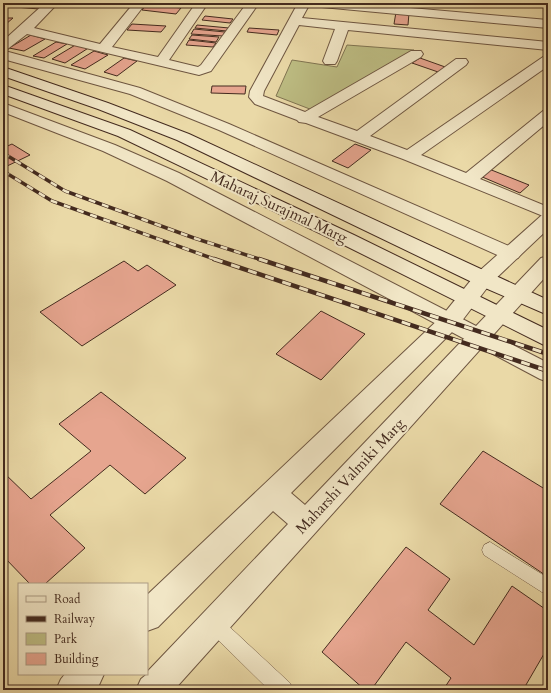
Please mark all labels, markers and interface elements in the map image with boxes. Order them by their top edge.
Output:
street label: Maharaj Surajmal Marg [207,166,351,248]
street label: Maharshi Valmiki Marg [291,413,409,538]
legend [18,583,148,675]
text: Road [54,591,81,607]
text: Railway [54,611,96,627]
text: Park [54,631,78,647]
text: Building [54,651,99,667]

